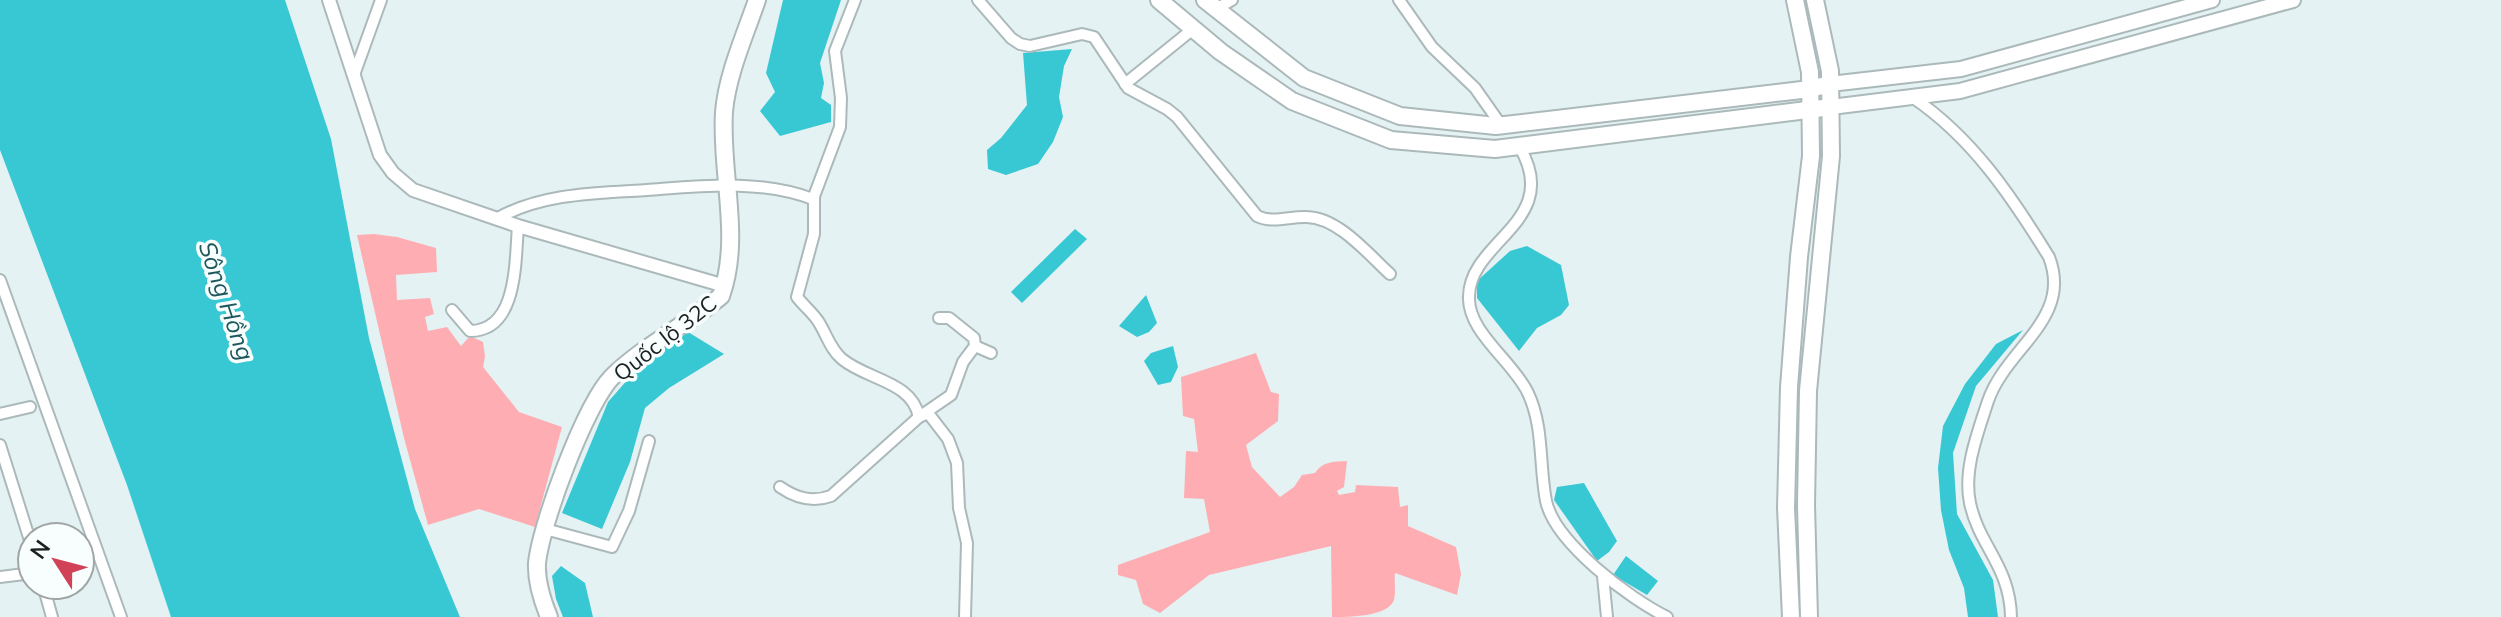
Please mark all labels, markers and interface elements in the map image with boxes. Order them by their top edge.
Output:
water label: Sông Hồng [193,237,261,364]
street label: Quốc lộ 32C [608,289,722,387]
north arrow [16,521,96,601]
text: N [24,534,56,564]

